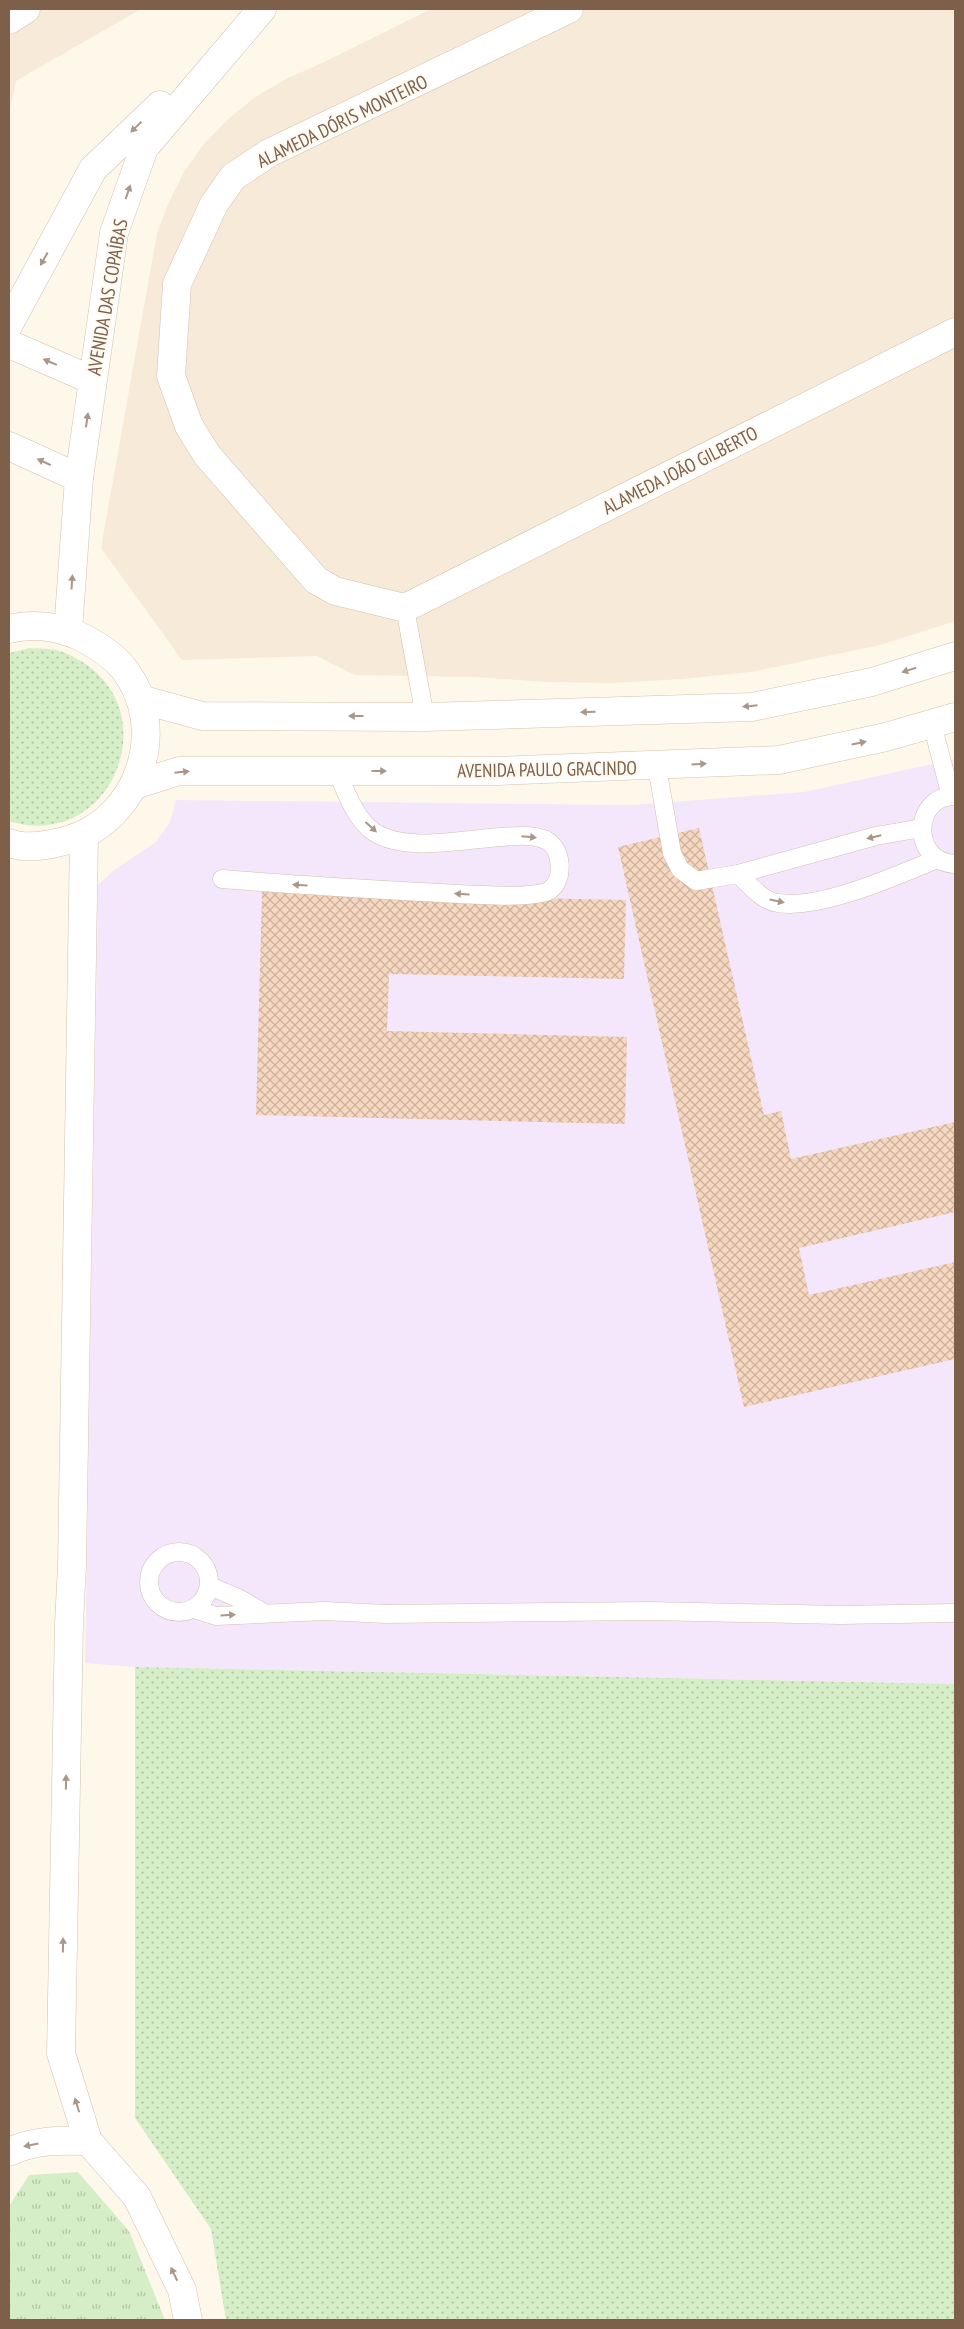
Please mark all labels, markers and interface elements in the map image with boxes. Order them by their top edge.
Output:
street label: ALAMEDA DÓRIS MONTEIRO [253,69,431,173]
one-way arrow [131,121,143,133]
one-way arrow [124,184,132,199]
street label: AVENIDA DAS COPAÍBAS [81,217,133,377]
one-way arrow [40,252,48,266]
one-way arrow [43,358,57,366]
one-way arrow [83,412,91,428]
street label: ALAMEDA JOÃO GILBERTO [598,420,762,520]
one-way arrow [37,458,51,466]
one-way arrow [68,574,76,590]
one-way arrow [901,667,916,675]
one-way arrow [742,702,758,710]
one-way arrow [580,708,596,716]
one-way arrow [347,712,363,720]
one-way arrow [852,739,867,747]
street label: AVENIDA PAULO GRACINDO [457,755,637,783]
one-way arrow [691,760,707,768]
one-way arrow [371,767,387,775]
one-way arrow [174,768,190,776]
one-way arrow [364,821,376,833]
one-way arrow [865,833,881,841]
one-way arrow [521,834,537,842]
one-way arrow [292,881,308,889]
one-way arrow [454,890,470,898]
one-way arrow [770,897,785,905]
one-way arrow [221,1610,237,1618]
one-way arrow [62,1774,70,1790]
one-way arrow [59,1936,67,1952]
one-way arrow [73,2097,80,2112]
one-way arrow [22,2141,38,2149]
one-way arrow [170,2267,178,2281]

